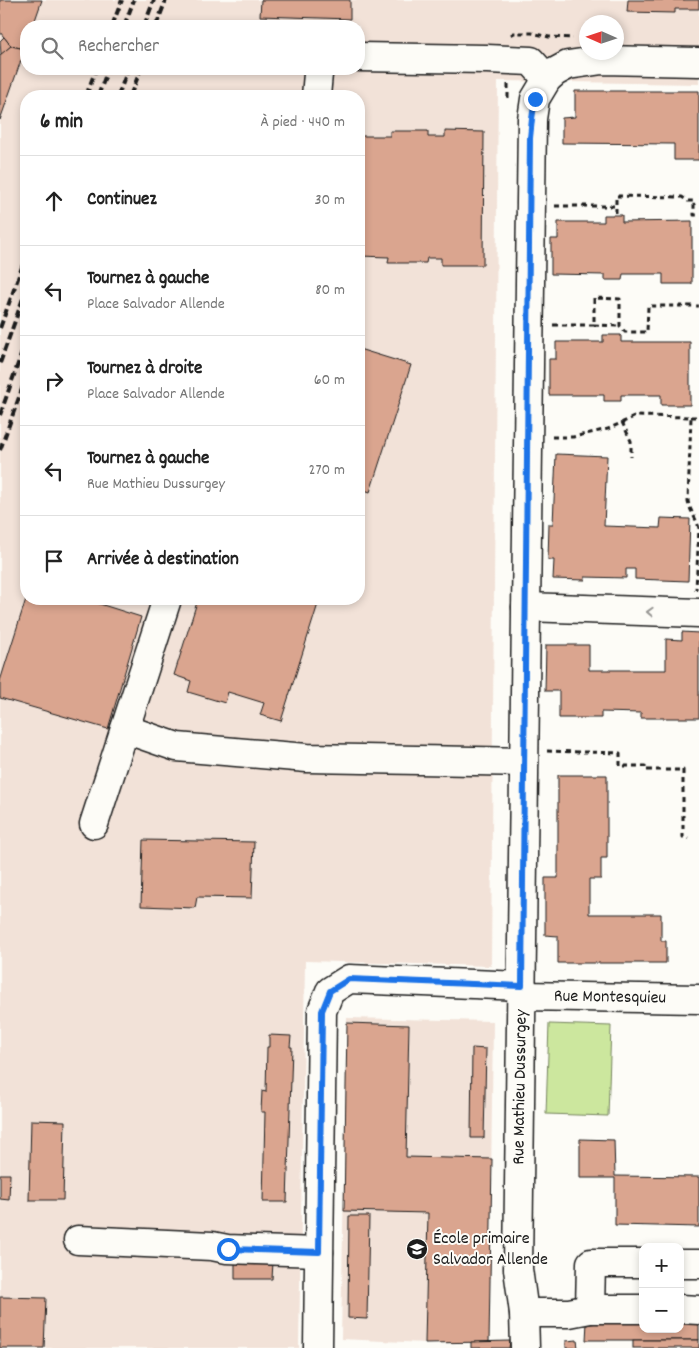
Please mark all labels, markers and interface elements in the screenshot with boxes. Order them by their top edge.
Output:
north arrow [579,15,624,60]
search box [20,20,365,75]
icon: search [38,34,66,62]
text: Rechercher [78,34,159,61]
route end [524,88,547,111]
text: 6 min [40,108,83,138]
text: À pied · 440 m [261,111,345,134]
icon: ahead [40,187,68,215]
text: Continuez [87,187,157,214]
text: 30 m [315,189,345,212]
text: Tournez à gauche [87,266,209,293]
icon: left [40,277,68,305]
text: 80 m [315,279,345,302]
text: Place Salvador Allende [87,293,225,316]
text: Tournez à droite [87,356,202,383]
icon: right [40,367,68,395]
text: 60 m [314,369,345,392]
text: Place Salvador Allende [87,383,225,406]
text: Tournez à gauche [87,446,209,473]
icon: left [40,457,68,485]
text: 270 m [309,459,345,482]
text: Rue Mathieu Dussurgey [87,473,225,496]
icon: arrive [40,547,68,575]
text: Arrivée à destination [87,547,239,574]
one-way arrow [646,606,654,617]
street label: Rue Montesquieu [554,985,666,1011]
street label: Rue Mathieu Dussurgey [507,1008,535,1165]
place label: École primaire Salvador Allende [433,1227,548,1273]
school or university icon: École primaire Salvador Allende [405,1237,429,1261]
route start [217,1238,240,1261]
map controls [639,1243,684,1333]
button: + [639,1243,684,1288]
button: − [639,1288,684,1333]

